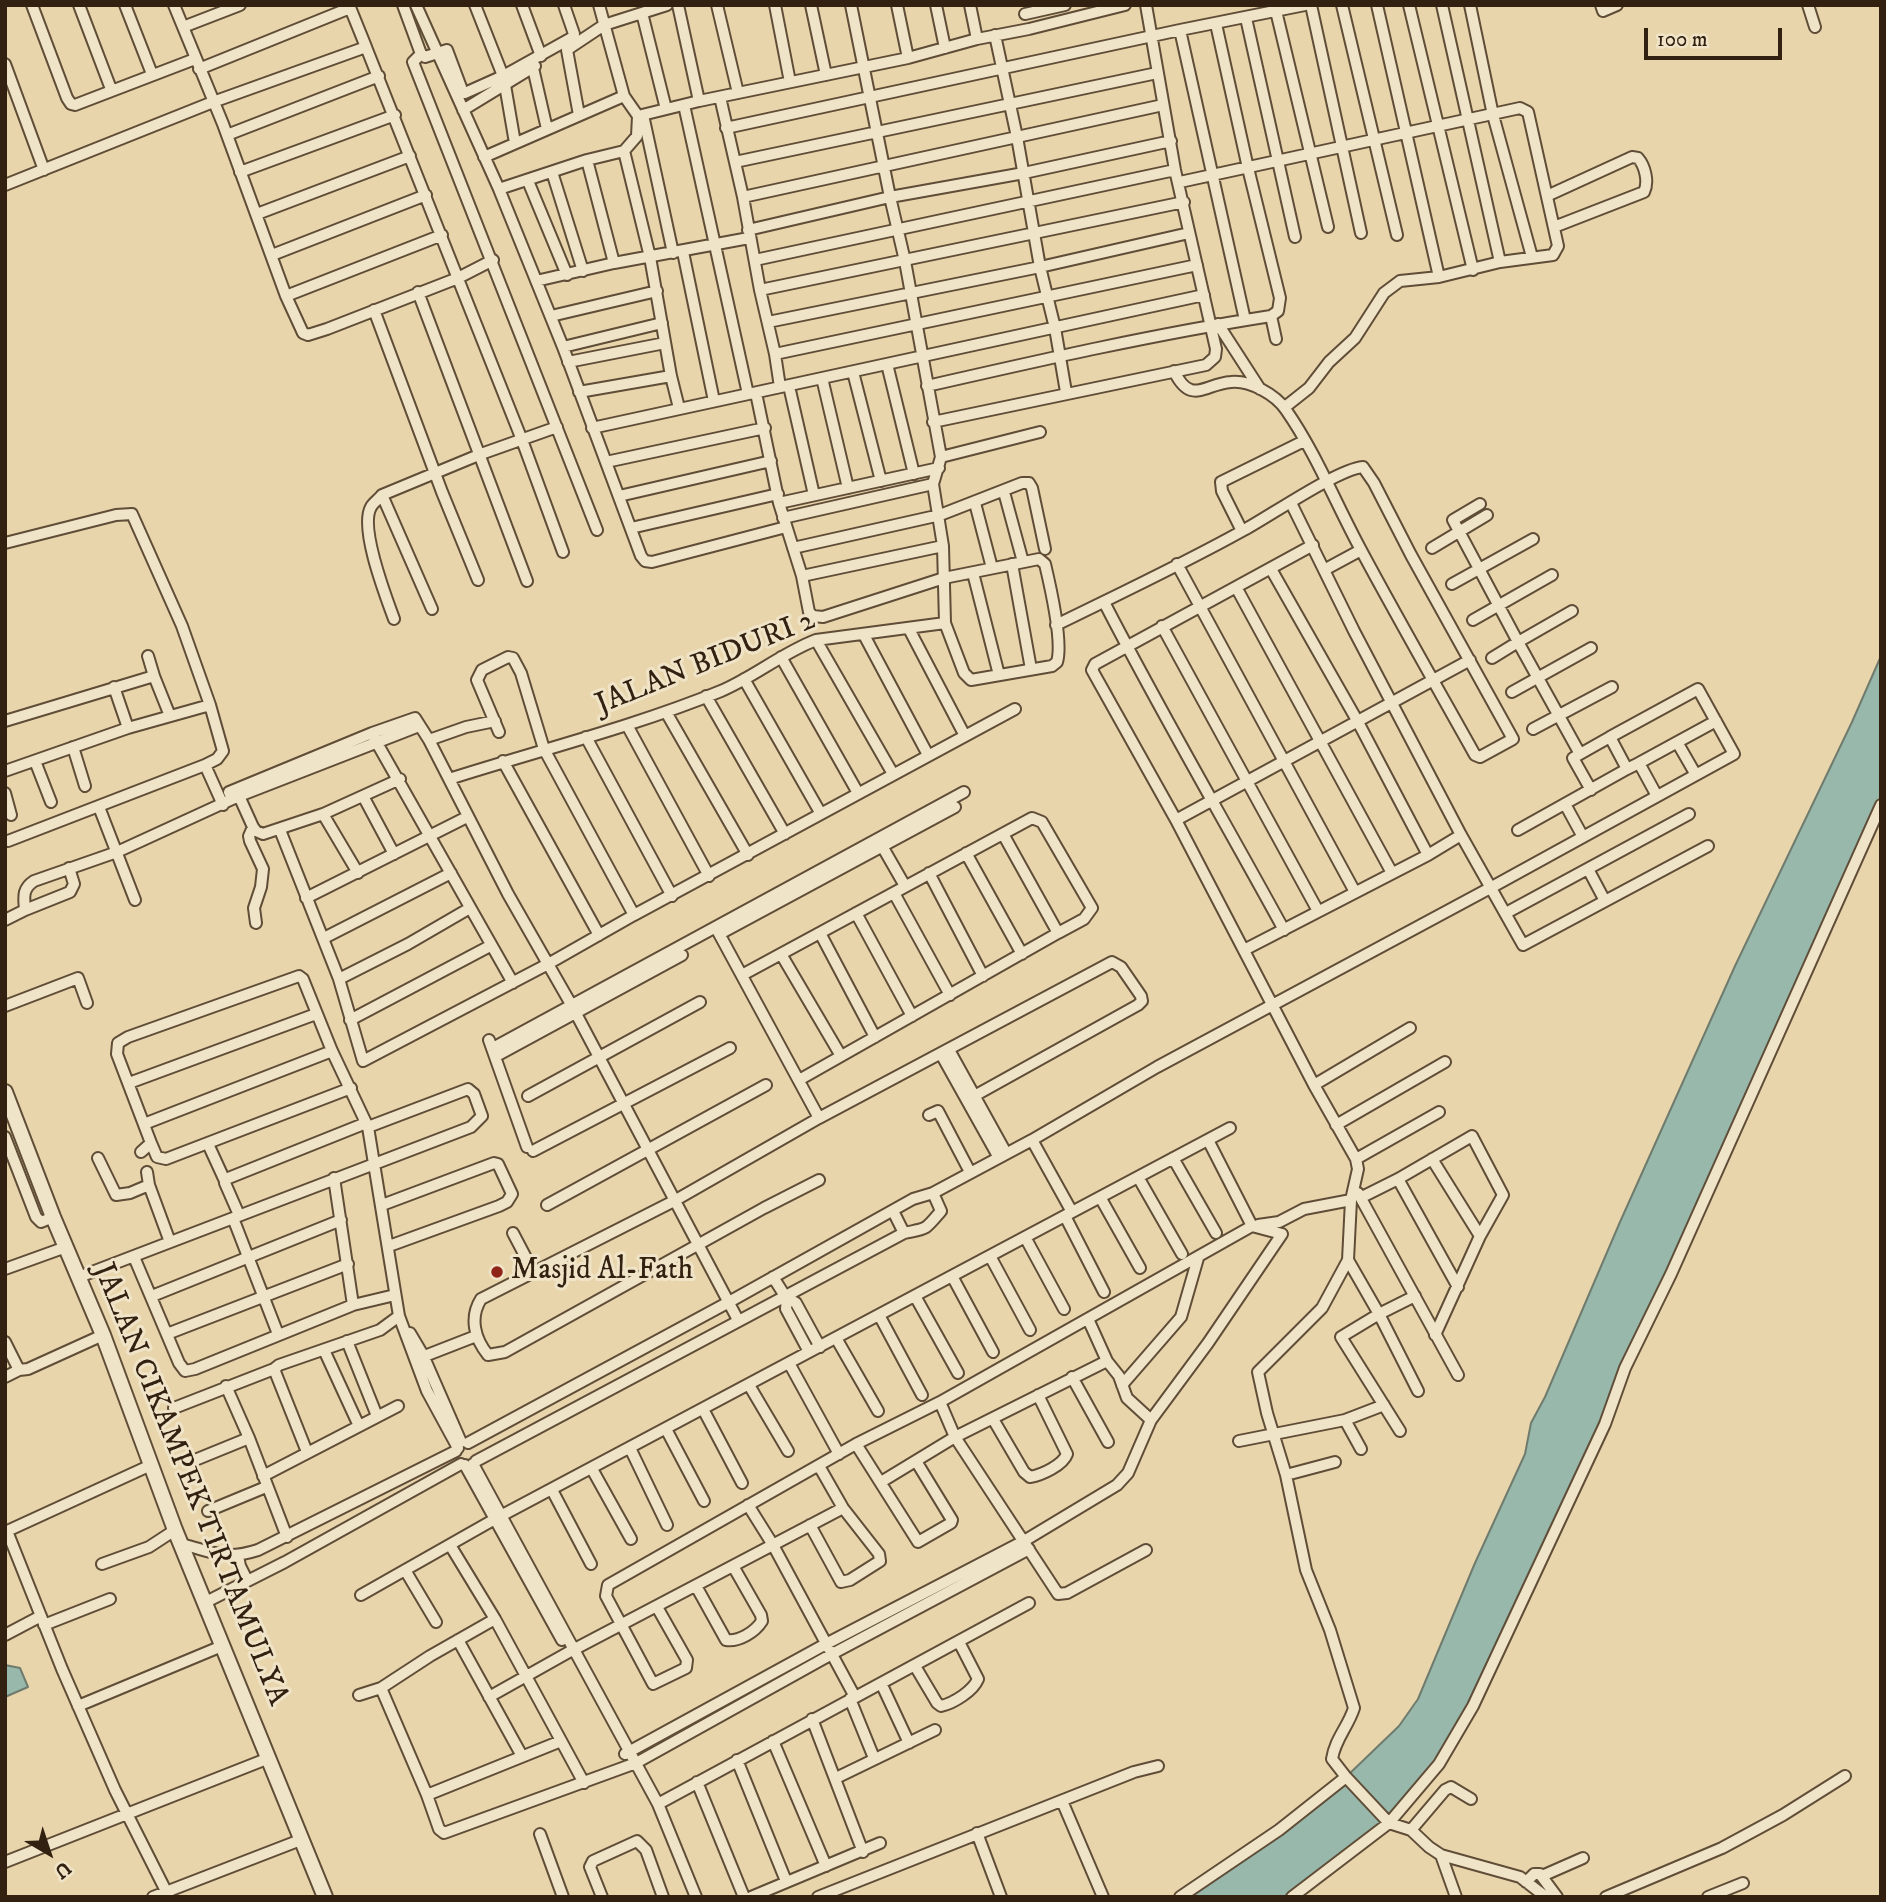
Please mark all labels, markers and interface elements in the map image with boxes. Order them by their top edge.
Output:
scale bar [1648,14,1786,58]
text: 100 m [1657,27,1708,53]
street label: JALAN BIDURI 2 [591,604,821,724]
place label: Masjid Al-Fath [511,1254,693,1290]
street label: JALAN CIKAMPEK TIRTAMULYA [84,1259,294,1711]
marker: Masjid Al-Fath [489,1264,505,1280]
north arrow [14,1818,84,1888]
text: U [50,1856,75,1883]

